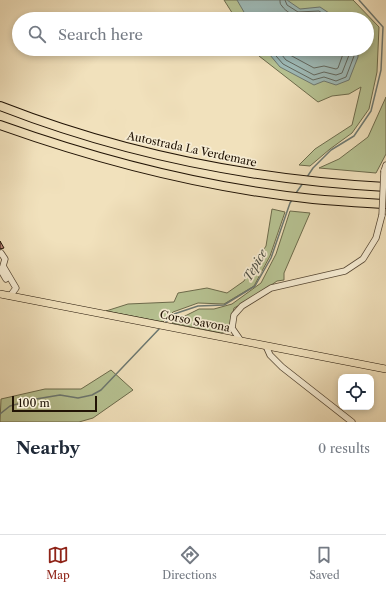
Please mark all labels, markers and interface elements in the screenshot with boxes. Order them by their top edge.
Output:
search box [12,12,374,56]
icon: search [26,23,48,45]
text: Search here [58,25,143,44]
street label: Autostrada La Verdemare [125,128,258,170]
water label: Tepice [240,245,271,284]
street label: Corso Savona [159,307,232,335]
map controls [338,374,374,410]
button: locate [338,374,374,410]
scale bar [12,394,97,413]
text: 100 m [18,396,50,410]
text: Nearby [16,438,80,458]
text: 0 results [318,440,370,456]
tab: Map [46,544,70,582]
tab: Directions [162,544,217,582]
tab: Saved [309,544,340,582]

